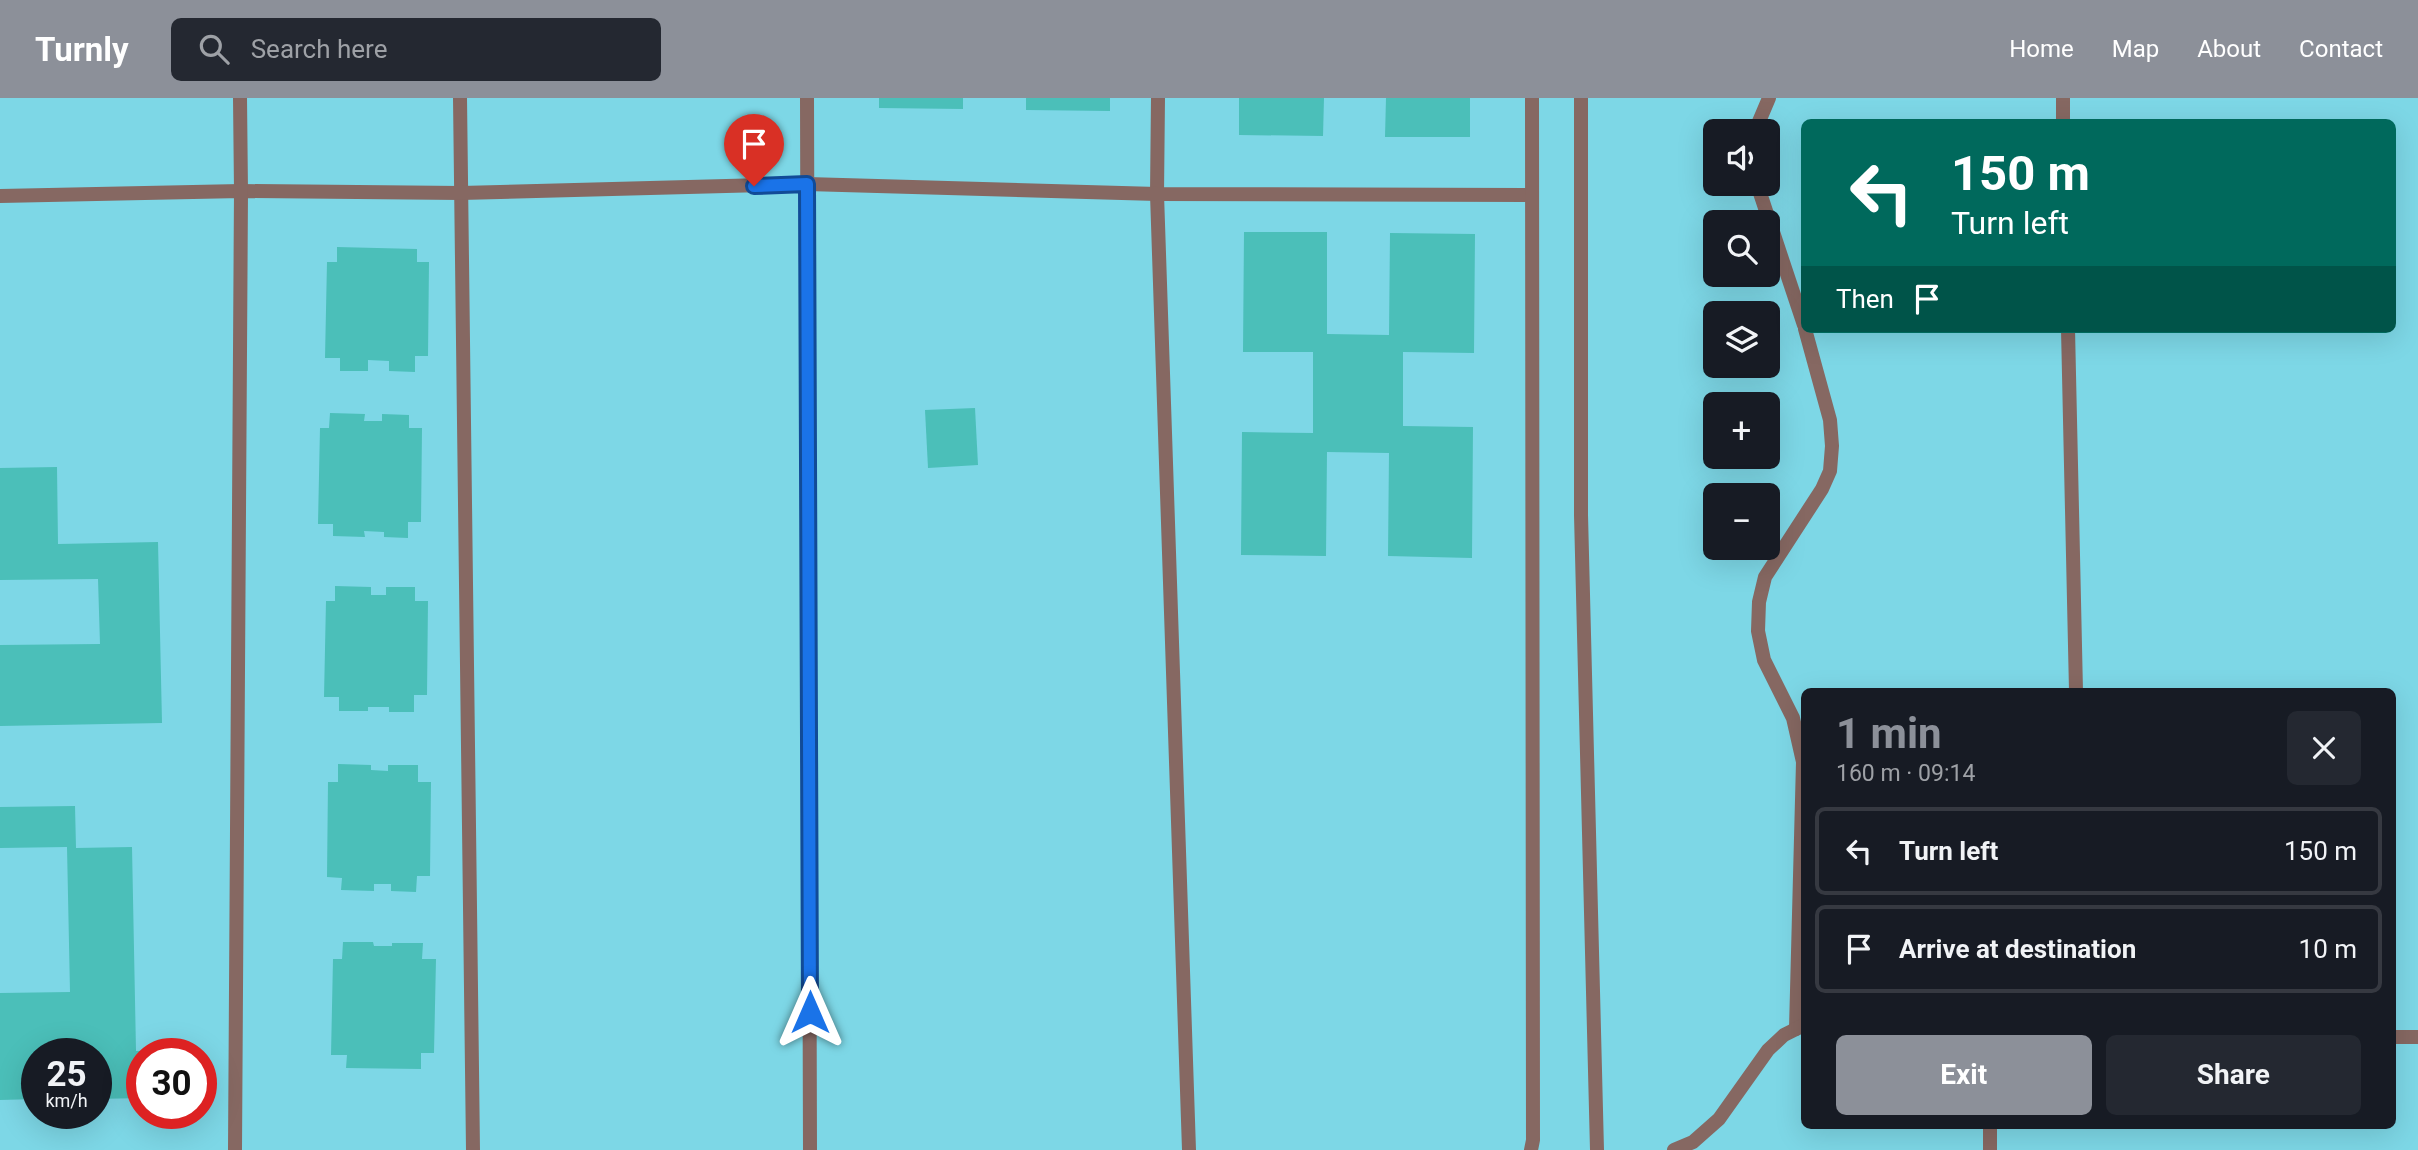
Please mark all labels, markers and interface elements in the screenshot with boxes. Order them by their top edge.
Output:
search box [171,18,661,81]
text: Turnly [35,30,129,69]
icon: search [195,30,233,68]
text: Search here [251,34,387,64]
text: Home [2009,35,2074,63]
text: Map [2112,35,2159,63]
text: About [2197,35,2261,63]
text: Contact [2299,35,2383,63]
pin [724,114,784,186]
map controls [1703,119,1780,560]
button: sound [1703,119,1780,196]
icon: arrive [735,125,773,163]
text: 150 m [1951,145,2090,202]
icon: left [1836,147,1927,238]
text: Turn left [1951,204,2069,242]
button: search [1703,210,1780,287]
icon: arrive [1908,280,1946,318]
text: Then [1836,284,1894,314]
button: layers [1703,301,1780,378]
button: + [1703,392,1780,469]
button: − [1703,483,1780,560]
text: 1 min [1836,709,1942,758]
button: close [2287,711,2361,785]
text: 160 m · 09:14 [1836,760,1975,787]
icon: left [1840,832,1878,870]
text: Turn left [1899,836,1998,866]
text: 150 m [2284,836,2357,866]
icon: arrive [1840,930,1878,968]
text: Arrive at destination [1899,934,2136,964]
text: 10 m [2299,934,2357,964]
position arrow [773,975,847,1049]
button: Exit [1836,1035,2092,1115]
button: Share [2106,1035,2361,1115]
speed limit sign: 30 [126,1038,217,1129]
text: 25 [46,1054,87,1095]
text: km/h [45,1090,88,1111]

